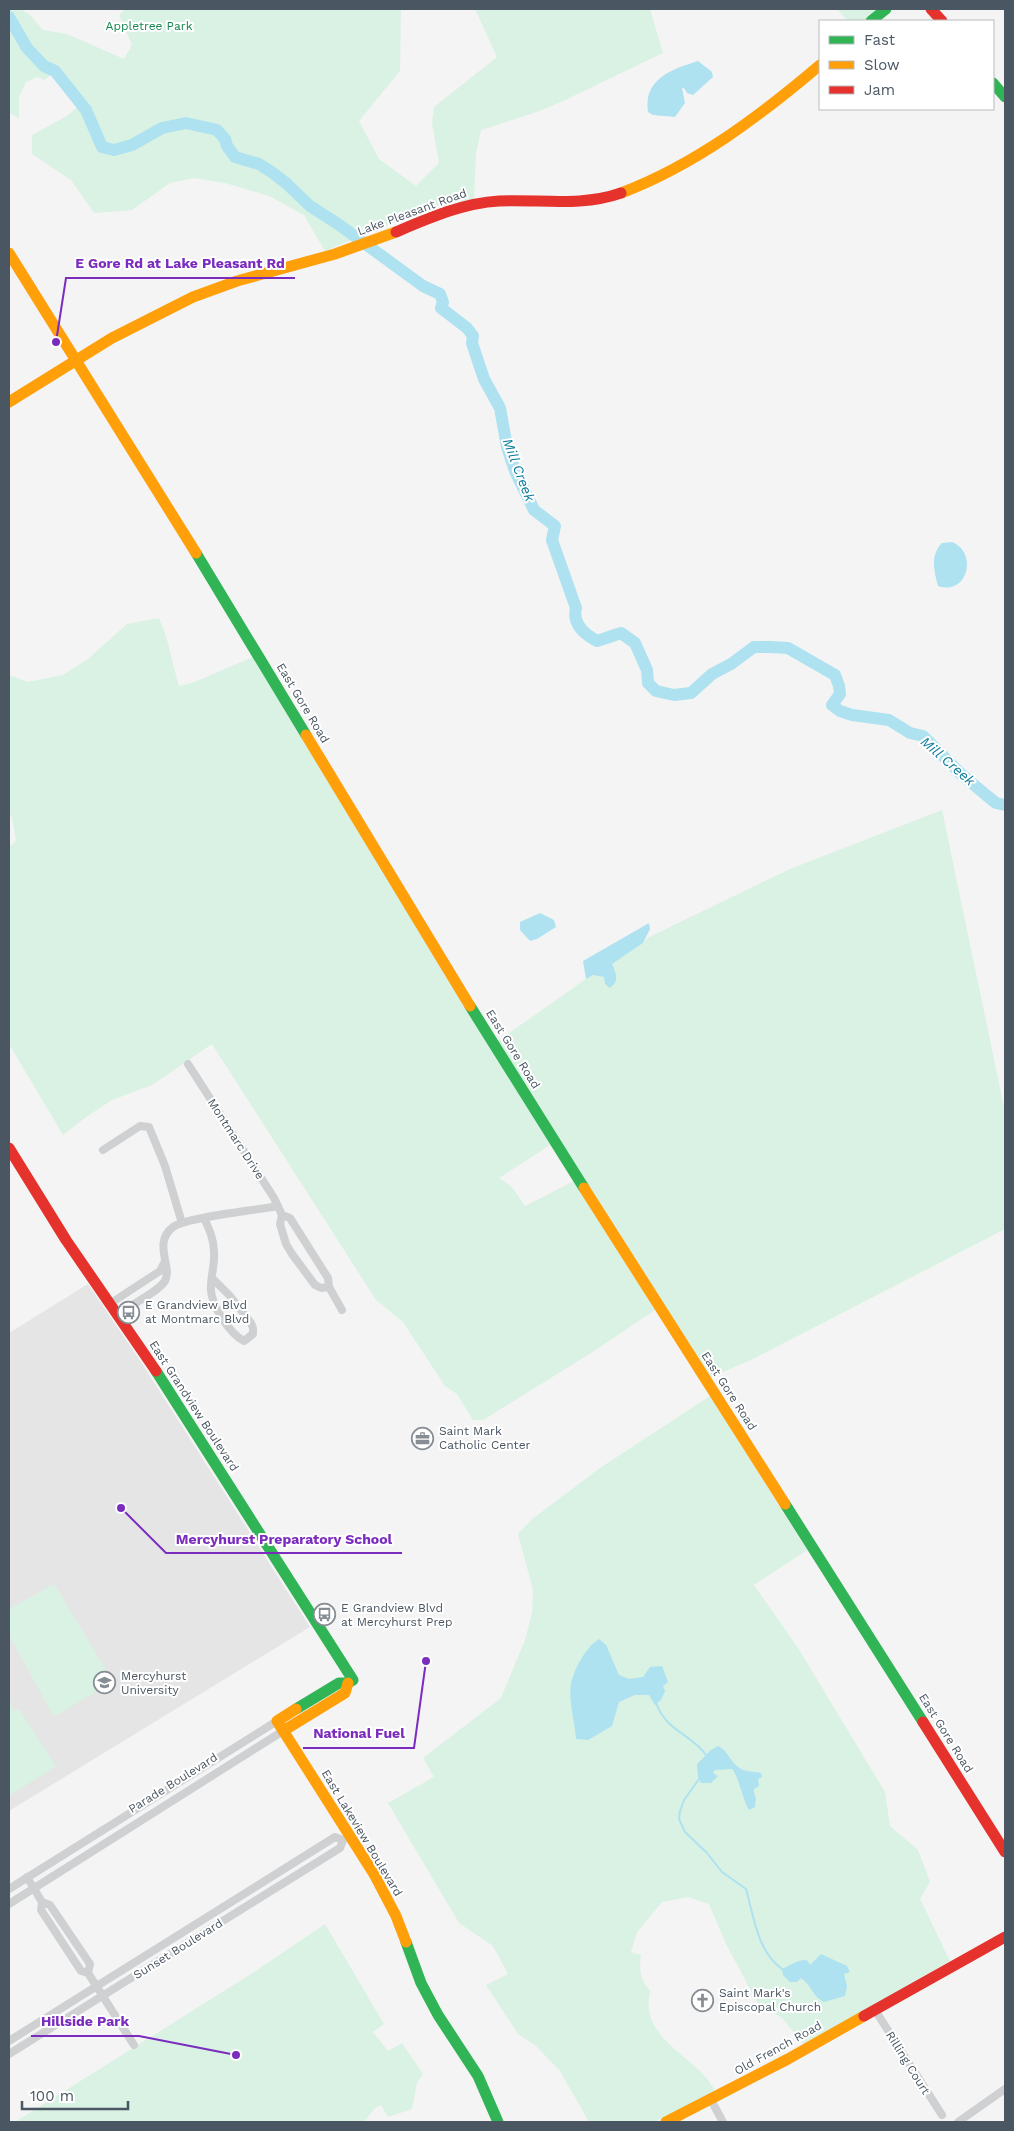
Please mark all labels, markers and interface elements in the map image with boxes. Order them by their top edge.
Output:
park label: Appletree Park [106,19,193,33]
legend [819,20,994,110]
text: Fast [864,31,896,49]
text: Slow [864,56,900,74]
text: Jam [864,81,895,99]
street label: Lake Pleasant Road [356,186,468,238]
callout: E Gore Rd at Lake Pleasant Rd [66,249,295,278]
text: E Gore Rd at Lake Pleasant Rd [75,255,285,271]
water label: Mill Creek [500,436,538,504]
street label: East Gore Road [274,660,332,746]
water label: Mill Creek [918,733,979,789]
street label: East Gore Road [483,1007,543,1091]
street label: Montmarc Drive [205,1096,267,1182]
place label: E Grandview Blvd at Montmarc Blvd [145,1298,249,1326]
bus stop icon: E Grandview Blvd at Montmarc Blvd [117,1300,141,1324]
street label: East Grandview Boulevard [146,1338,242,1474]
street label: East Gore Road [698,1349,760,1433]
place label: Saint Mark Catholic Center [439,1424,531,1452]
office icon: Saint Mark Catholic Center [411,1426,435,1450]
callout: Mercyhurst Preparatory School [166,1524,402,1553]
text: Mercyhurst Preparatory School [176,1531,393,1547]
place label: E Grandview Blvd at Mercyhurst Prep [341,1601,453,1629]
bus stop icon: E Grandview Blvd at Mercyhurst Prep [313,1603,337,1627]
place label: Mercyhurst University [121,1669,186,1697]
school or university icon: Mercyhurst University [93,1671,117,1695]
street label: East Gore Road [916,1691,976,1775]
callout: National Fuel [303,1719,414,1748]
text: National Fuel [313,1725,405,1741]
street label: Parade Boulevard [126,1750,220,1816]
street label: East Lakeview Boulevard [319,1767,405,1899]
street label: Sunset Boulevard [131,1916,225,1982]
place label: Saint Mark's Episcopal Church [719,1986,821,2014]
church icon: Saint Mark's Episcopal Church [691,1988,715,2012]
callout: Hillside Park [31,2007,139,2036]
text: Hillside Park [41,2013,129,2029]
street label: Old French Road [732,2018,824,2078]
street label: Rilling Court [883,2029,933,2097]
scale bar [22,2078,129,2110]
text: 100 m [30,2087,74,2105]

